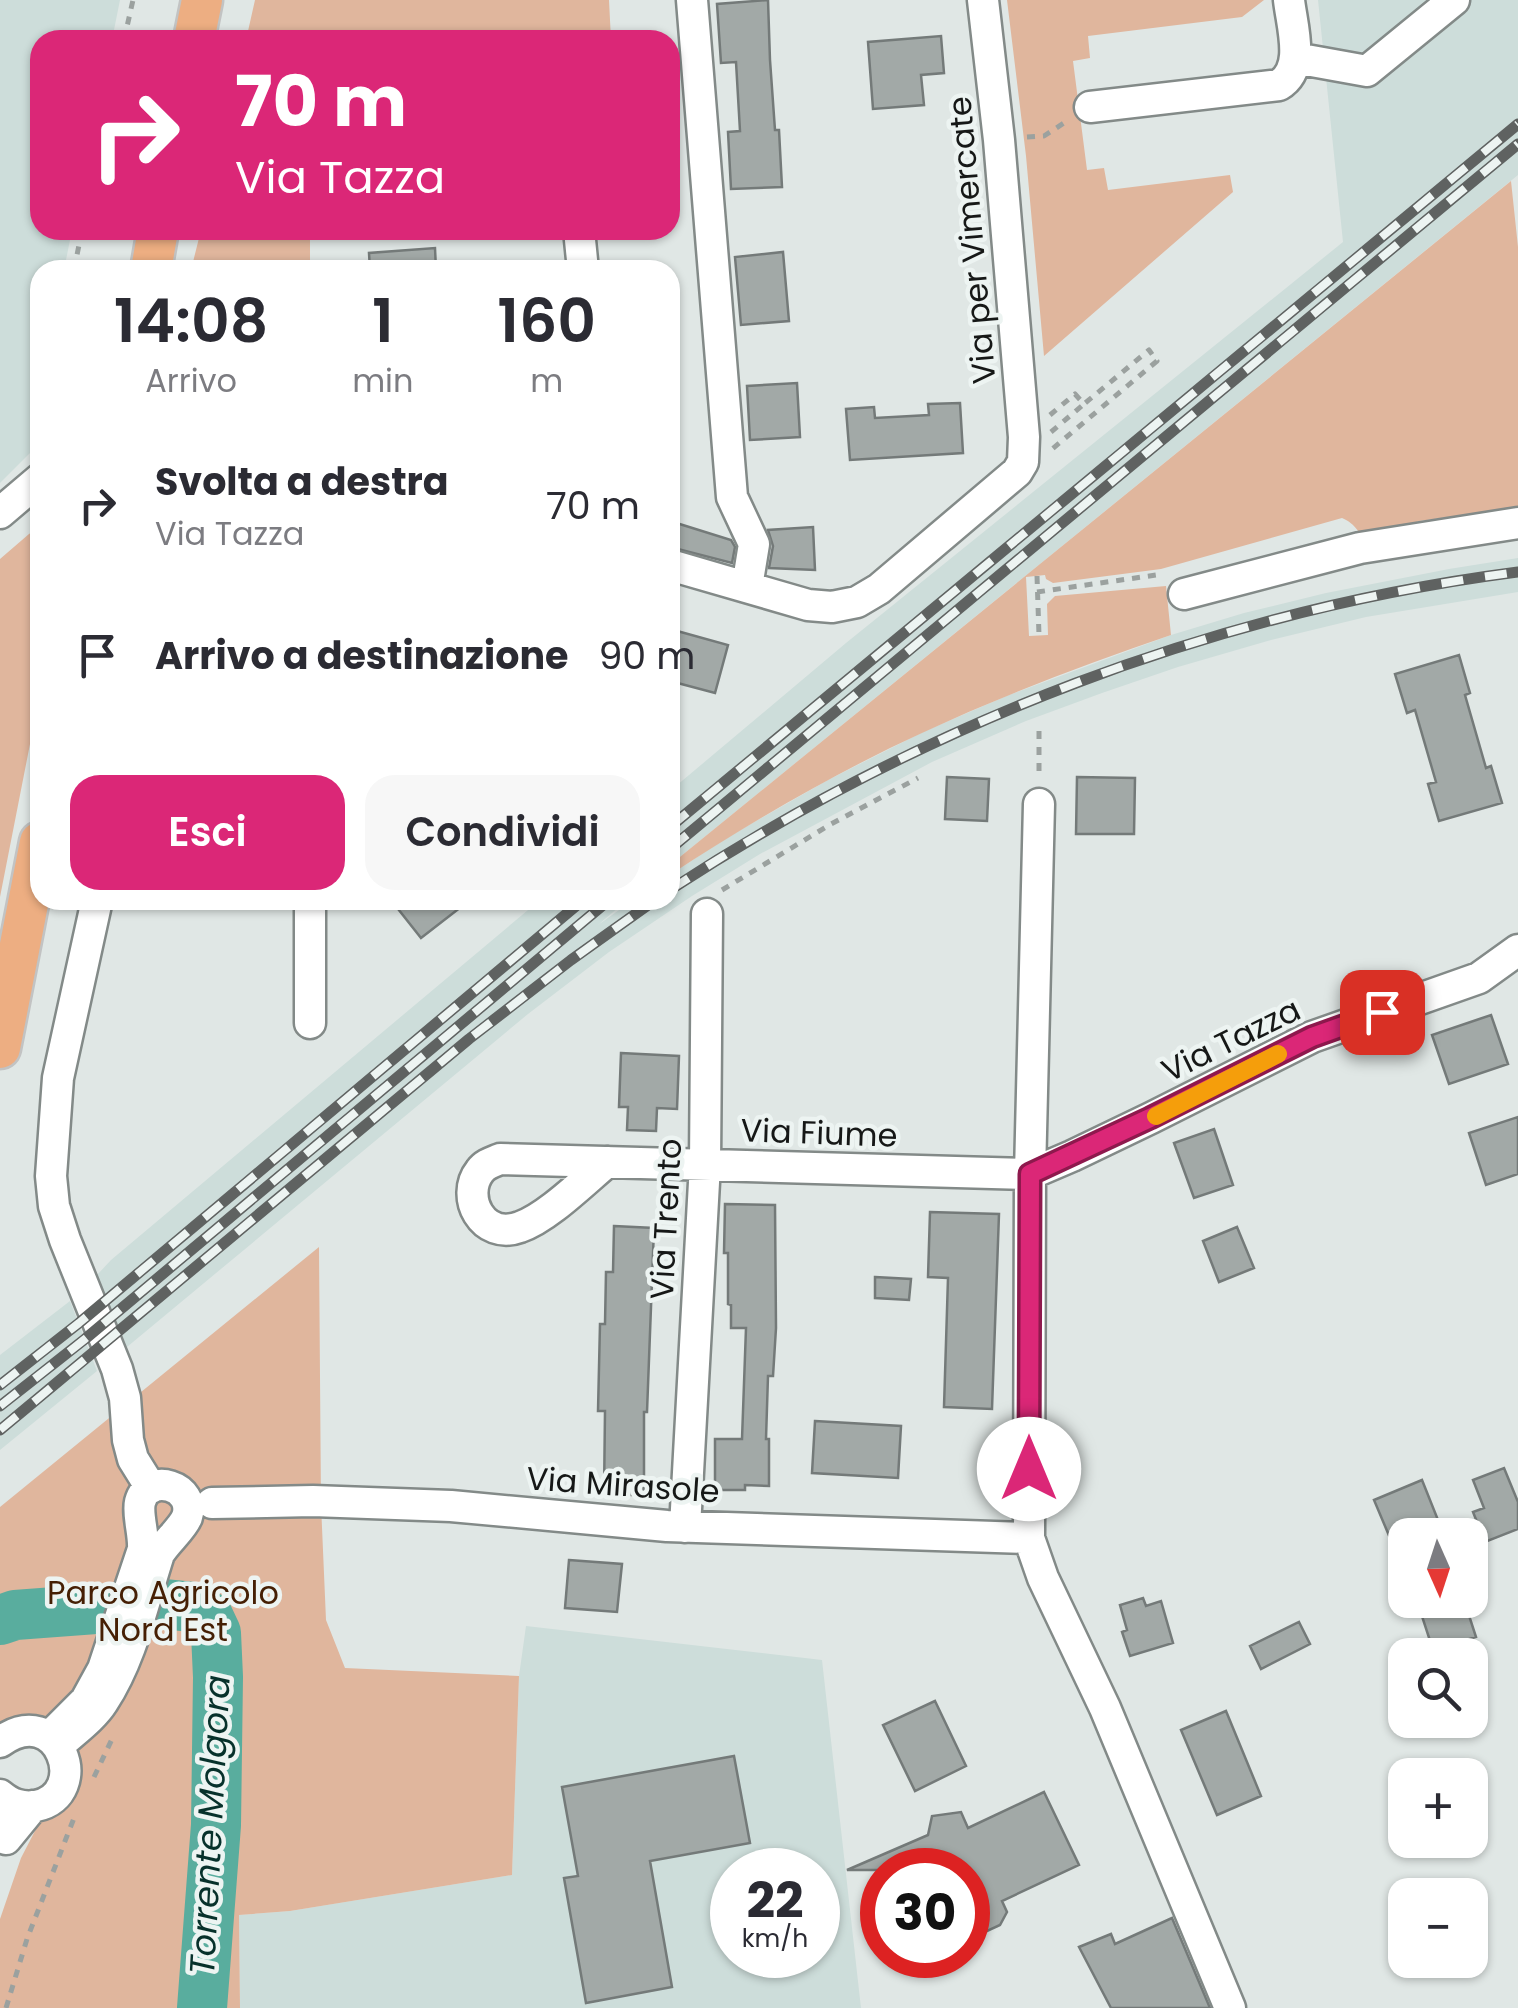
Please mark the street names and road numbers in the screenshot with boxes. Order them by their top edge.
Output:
street label: Via per Vimercate [937,94,1006,386]
street label: Via Tazza [1154,987,1308,1093]
street label: Via Fiume [740,1107,898,1158]
street label: Via Trento [639,1137,692,1301]
street label: Via Mirasole [525,1455,721,1514]

